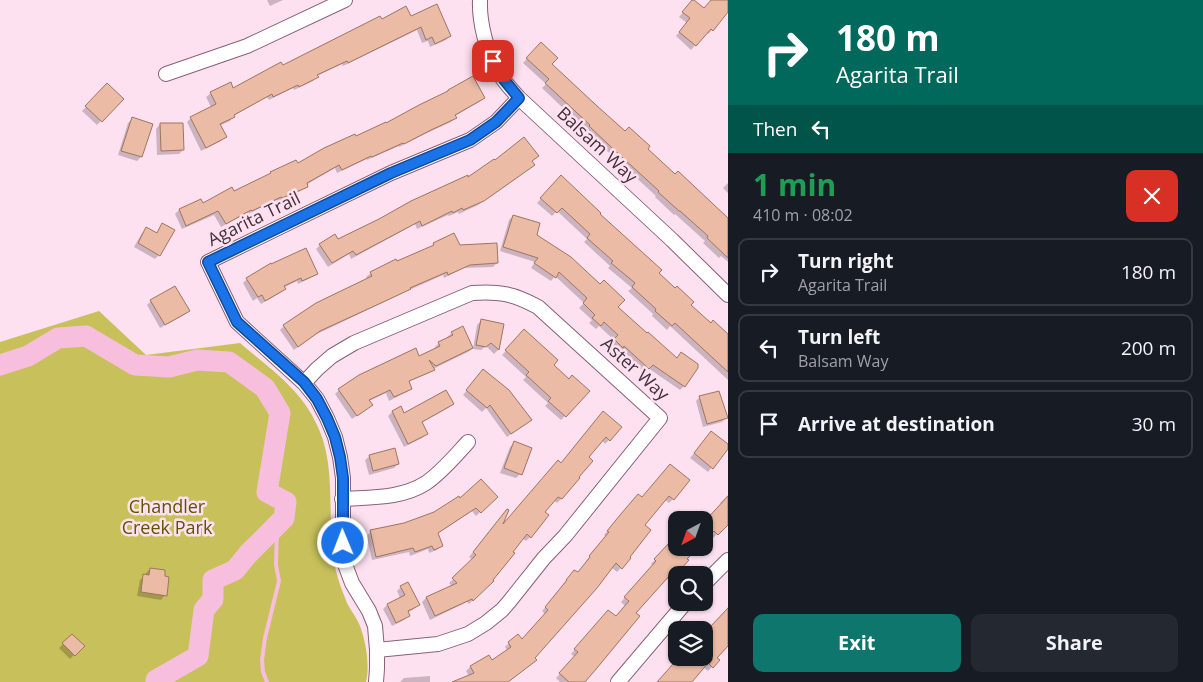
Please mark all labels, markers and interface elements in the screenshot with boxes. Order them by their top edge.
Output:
text: 180 m [836,14,940,61]
icon: right [753,20,818,85]
pin [472,40,514,82]
icon: arrive [479,47,507,75]
text: Agarita Trail [836,59,959,89]
street label: Balsam Way [552,101,644,188]
icon: left [807,115,835,143]
text: Then [753,116,797,142]
text: 1 min [753,164,836,205]
button: close [1126,170,1178,222]
street label: Agarita Trail [203,185,304,251]
text: 410 m · 08:02 [753,204,853,226]
text: Turn right [798,248,893,274]
icon: right [755,258,783,286]
text: 180 m [1121,259,1176,285]
text: Agarita Trail [798,274,887,296]
text: Turn left [798,324,880,350]
street label: Aster Way [596,331,676,406]
icon: left [755,334,783,362]
text: 200 m [1121,335,1176,361]
text: Balsam Way [798,350,888,372]
icon: arrive [755,410,783,438]
text: Arrive at destination [798,411,995,437]
text: 30 m [1132,411,1176,437]
park label: Chandler Creek Park [122,494,213,539]
north arrow [668,511,712,556]
map controls [668,511,713,666]
position arrow [316,516,368,568]
button: search [668,566,713,611]
button: Exit [753,614,961,672]
button: Share [971,614,1178,672]
button: layers [668,621,713,666]

